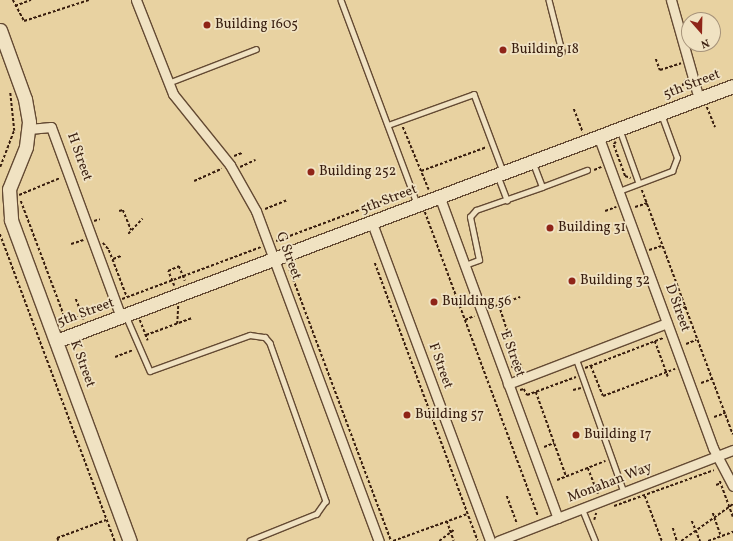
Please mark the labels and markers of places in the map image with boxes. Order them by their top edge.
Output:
place label: Building 1605 [215,17,298,33]
marker: Building 1605 [202,20,212,30]
place label: Building 18 [511,42,579,58]
marker: Building 18 [498,45,508,55]
place label: Building 252 [319,164,396,180]
marker: Building 252 [306,167,316,177]
place label: Building 31 [558,220,626,236]
marker: Building 31 [545,223,555,233]
place label: Building 32 [580,273,650,289]
marker: Building 32 [567,276,577,286]
place label: Building 56 [442,294,511,310]
marker: Building 56 [429,297,439,307]
place label: Building 57 [415,407,484,423]
marker: Building 57 [402,410,412,420]
place label: Building 17 [584,427,652,443]
marker: Building 17 [571,430,581,440]

